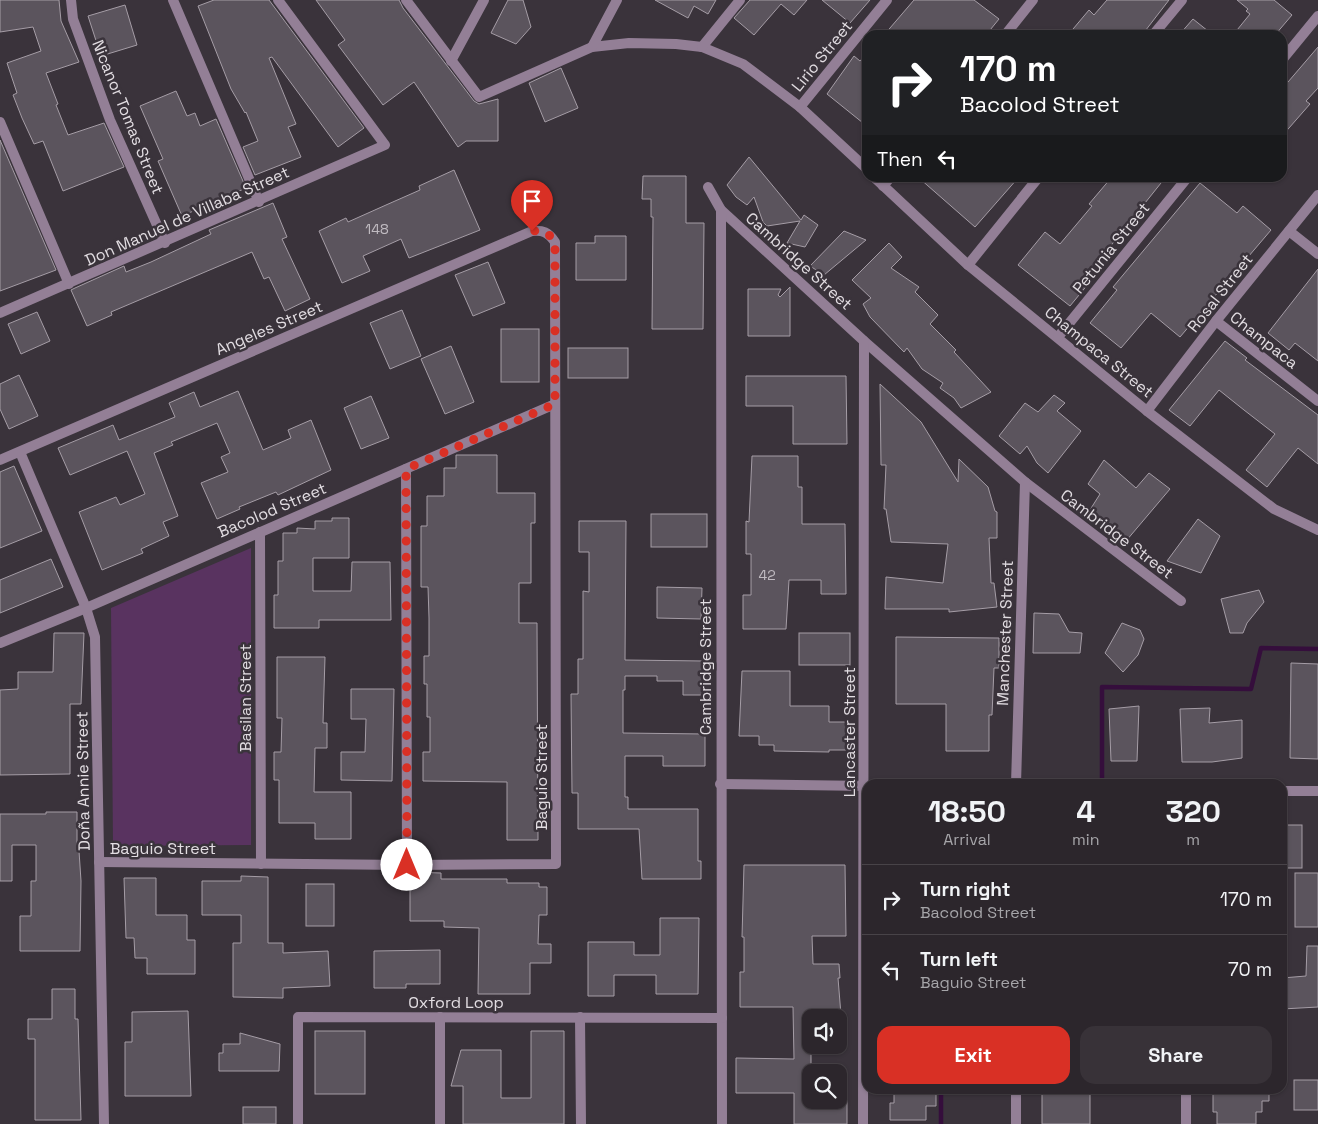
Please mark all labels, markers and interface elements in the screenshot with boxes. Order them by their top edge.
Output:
street label: Lirio Street [787,16,857,96]
street label: Nicanor Tomas Street [87,37,169,197]
text: 170 m [960,47,1057,91]
icon: right [877,50,942,115]
text: Bacolod Street [960,90,1120,118]
icon: left [933,145,961,173]
text: Then [877,147,923,172]
street label: Don Manuel de Villaba Street [82,161,292,271]
pin [511,180,553,231]
icon: arrive [518,187,546,215]
street label: Petunia Street [1068,198,1154,298]
street label: Cambridge Street [741,208,857,314]
house number: 148 [365,220,389,238]
street label: Rosal Street [1183,249,1257,337]
street label: Angeles Street [212,296,326,360]
street label: Champaca Street [1040,302,1158,402]
street label: Champaca [1226,307,1302,373]
street label: Bacolod Street [214,478,330,542]
street label: Cambridge Street [1056,485,1178,583]
street label: Manchester Street [992,560,1018,706]
house number: 42 [758,566,776,584]
street label: Cambridge Street [695,599,716,735]
street label: Basilan Street [235,644,256,752]
street label: Lancaster Street [839,667,860,797]
street label: Doña Annie Street [71,711,95,851]
street label: Baguio Street [531,724,552,830]
text: 18:50 [928,792,1006,831]
text: 4 [1076,792,1095,831]
text: 320 [1165,792,1221,831]
text: Arrival [943,829,991,850]
text: min [1072,829,1099,850]
text: m [1186,829,1200,850]
street label: Baguio Street [110,838,216,859]
position arrow [380,838,432,890]
text: Turn right [920,877,1010,902]
icon: right [877,886,905,914]
text: 170 m [1220,887,1272,912]
text: Bacolod Street [920,902,1036,923]
text: Turn left [920,947,998,972]
icon: left [877,956,905,984]
text: 70 m [1228,957,1272,982]
text: Baguio Street [920,972,1026,993]
street label: Oxford Loop [408,992,504,1013]
map controls [802,1009,847,1109]
button: sound [802,1009,847,1054]
button: Exit [877,1026,1070,1084]
button: Share [1080,1026,1272,1084]
button: search [802,1064,847,1109]

